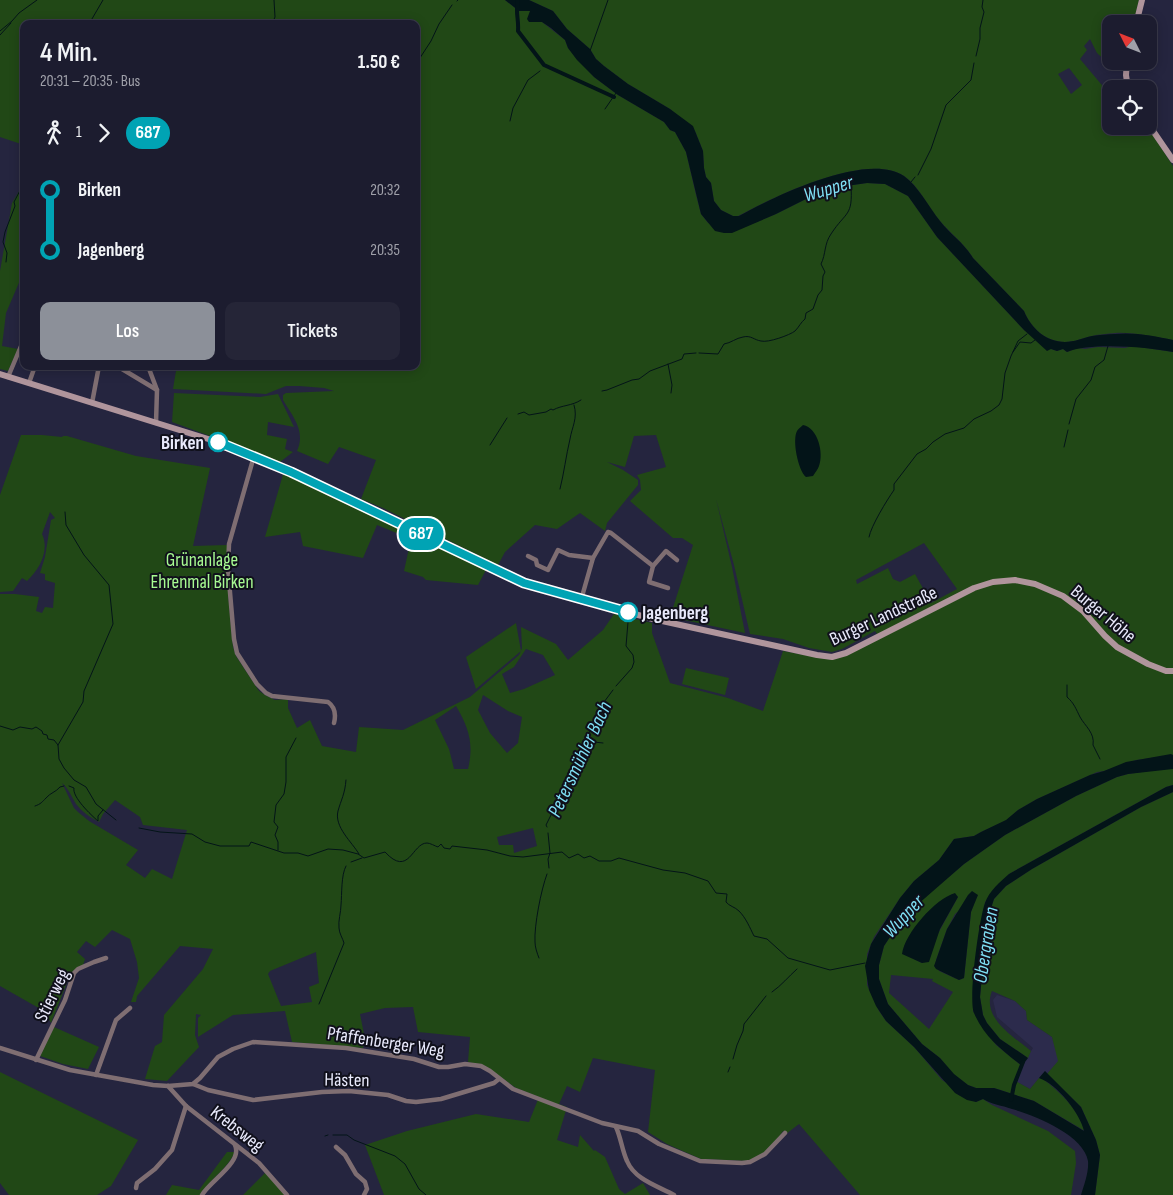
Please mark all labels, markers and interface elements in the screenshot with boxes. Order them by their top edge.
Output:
north arrow [1102,15,1158,70]
map controls [1102,15,1157,135]
text: 4 Min. [40,36,98,69]
text: 1.50 € [358,51,400,74]
text: 20:31 – 20:35 · Bus [40,72,140,91]
button: locate [1102,80,1157,135]
icon: walk [40,119,68,147]
icon: forward [90,119,118,147]
text: 687 [136,122,160,143]
text: 1 [76,123,82,142]
water label: Wupper [801,170,857,207]
text: Birken [78,179,121,202]
text: 20:32 [370,181,400,200]
text: Jagenberg [78,239,144,262]
text: 20:35 [370,241,400,260]
button: Los [40,302,215,360]
button: Tickets [225,302,400,360]
place label: Birken [161,432,204,455]
marker: Birken [208,432,228,452]
line badge: 687 [392,518,450,550]
text: 687 [409,523,433,544]
park label: Grünanlage Ehrenmal Birken [150,549,254,594]
street label: Burger Höhe [1066,580,1140,648]
street label: Burger Landstraße [826,581,941,651]
marker: Jagenberg [618,602,638,622]
place label: Jagenberg [641,602,708,625]
water label: Petersmühler Bach [543,698,617,821]
water label: Wupper [878,889,931,943]
water label: Obergraben [968,905,1004,985]
street label: Stierweg [30,965,75,1026]
street label: Pfaffenberger Weg [326,1022,446,1063]
street label: Hästen [324,1069,370,1092]
street label: Krebsweg [206,1101,269,1158]

